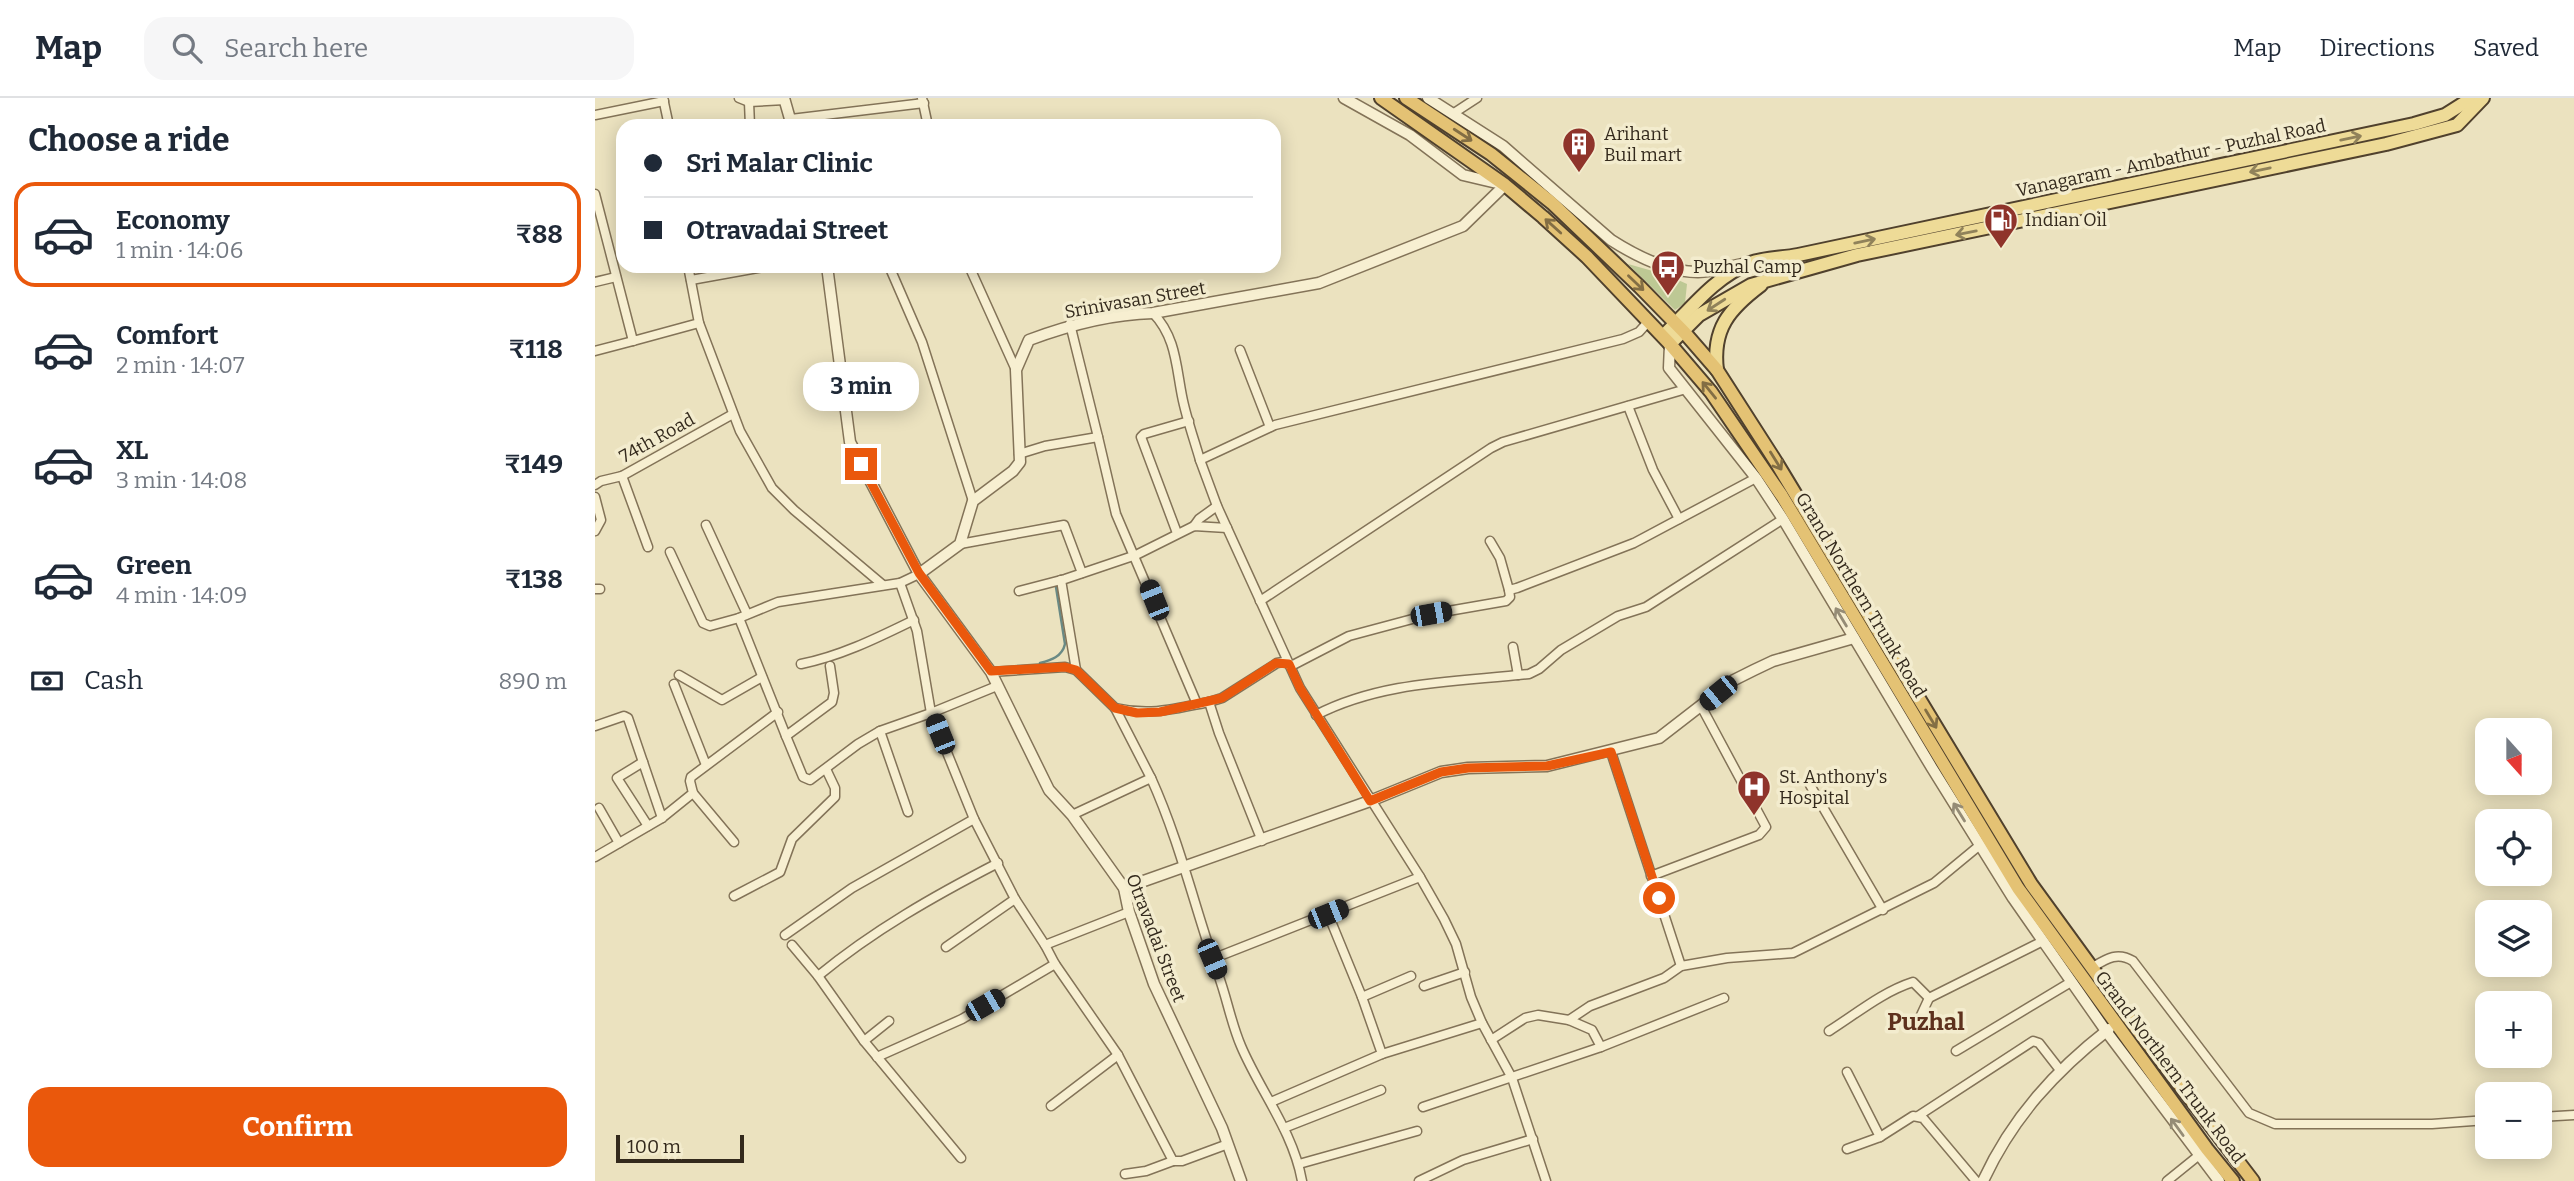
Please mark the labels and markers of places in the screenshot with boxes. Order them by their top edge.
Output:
place label: Arihant Buil mart [1604,123,1683,166]
building icon: Arihant Buil mart [1560,125,1598,174]
fuel station icon: Indian Oil [1982,201,2020,250]
place label: Indian Oil [2025,209,2107,231]
bus stop icon: Puzhal Camp [1649,248,1687,297]
place label: Puzhal Camp [1693,256,1802,278]
place label: St. Anthony's Hospital [1779,766,1887,809]
hospital icon: St. Anthony's Hospital [1735,768,1773,817]

